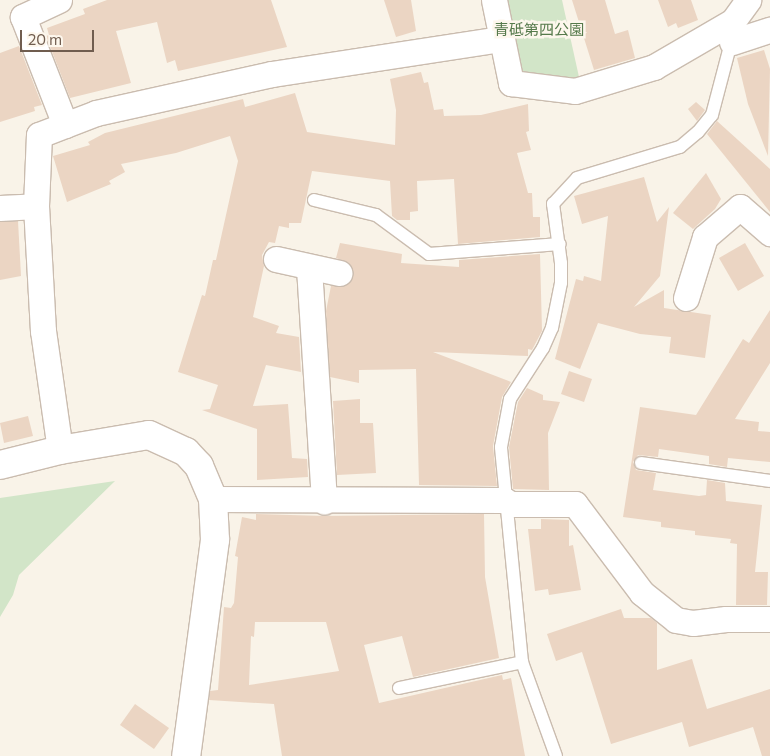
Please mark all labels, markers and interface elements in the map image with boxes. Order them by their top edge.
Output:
scale bar [22,20,96,52]
park label: 青砥第四公園 [494,21,584,39]
text: 20 m [28,30,62,48]

